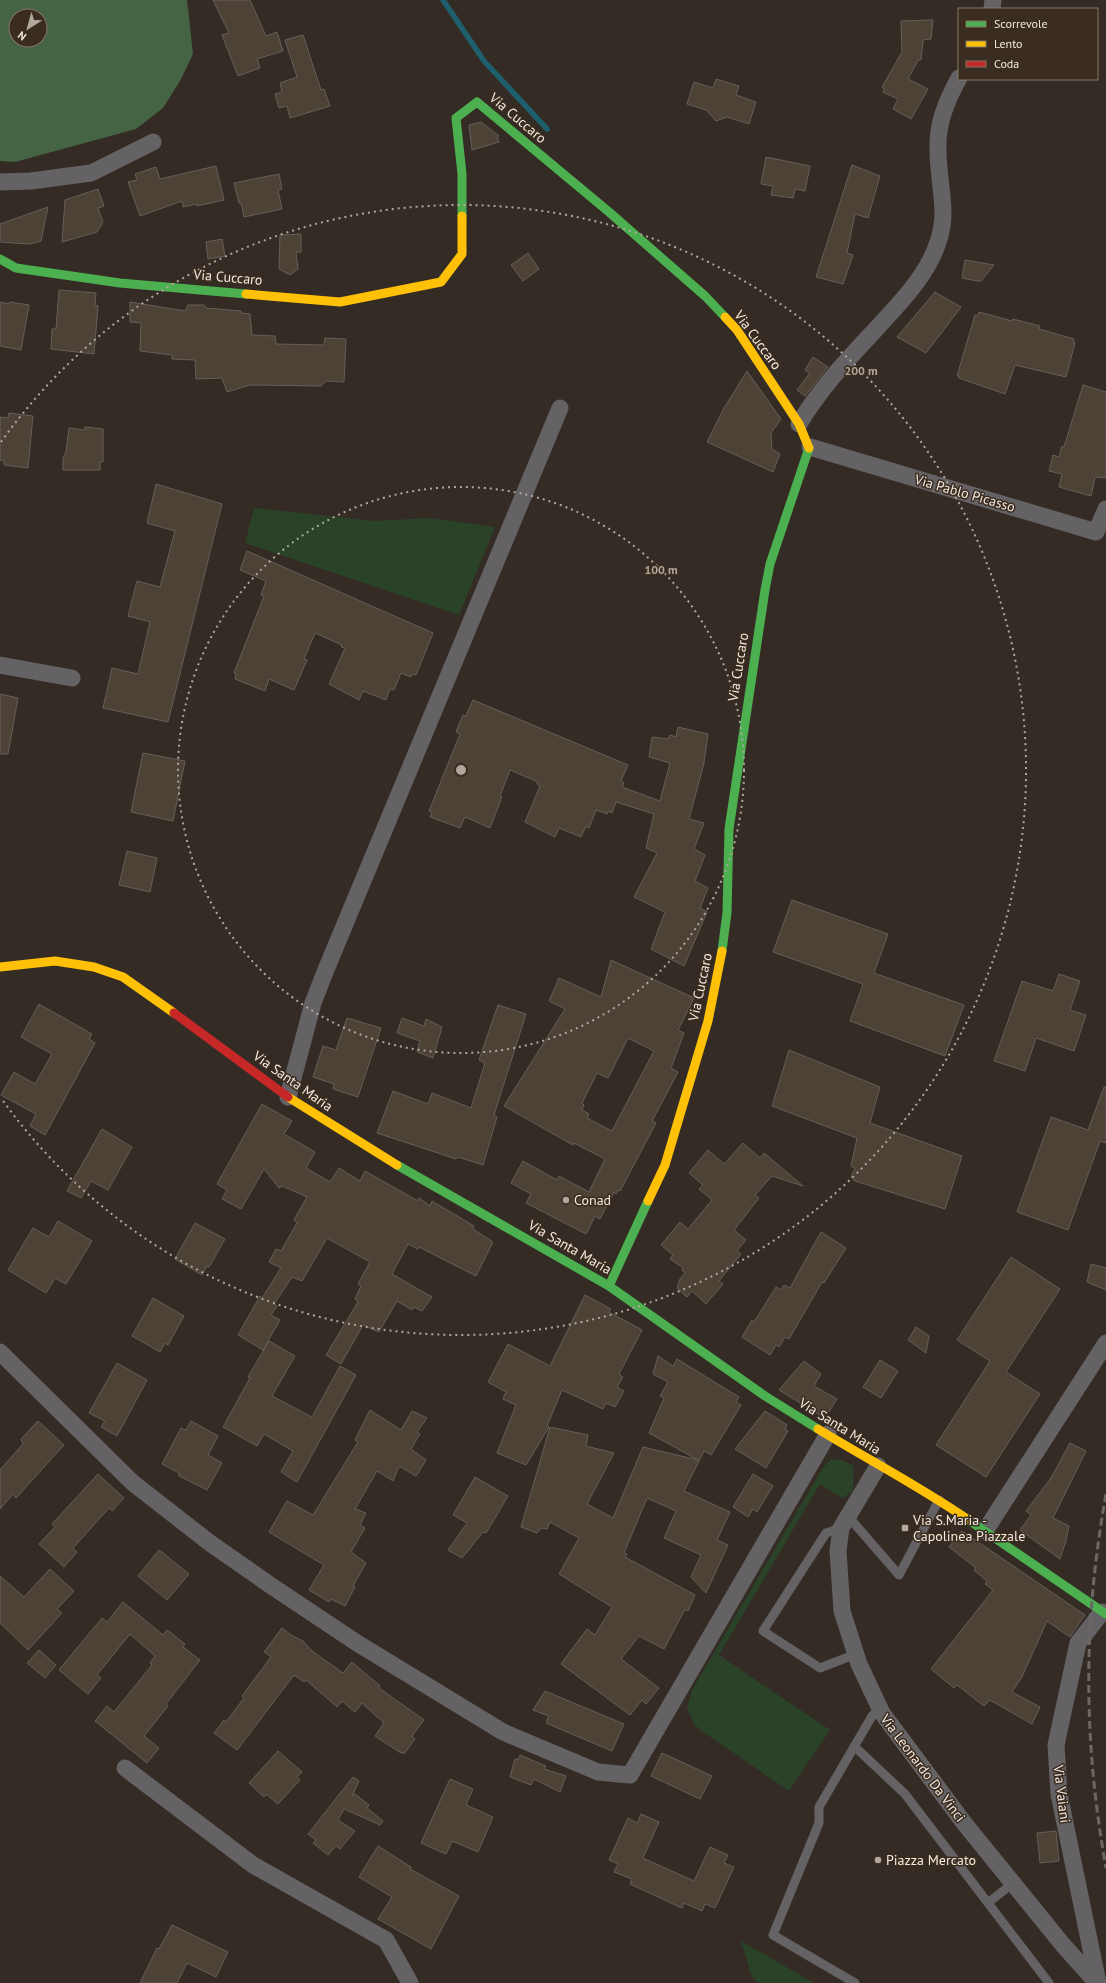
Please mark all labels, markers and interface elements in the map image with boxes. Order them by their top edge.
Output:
north arrow [8,8,48,48]
legend [958,8,1098,80]
text: Scorrevole [994,16,1048,31]
text: N [15,28,29,44]
text: Lento [994,36,1023,51]
text: Coda [994,56,1019,71]
street label: Via Cuccaro [485,88,550,147]
street label: Via Cuccaro [192,265,263,289]
street label: Via Cuccaro [730,306,786,373]
text: 200 m [844,363,878,378]
street label: Via Pablo Picasso [912,470,1017,516]
text: 100 m [644,562,678,577]
street label: Via Cuccaro [724,631,752,704]
centre of rings [454,763,468,777]
street label: Via Cuccaro [684,951,716,1024]
street label: Via Santa Maria [249,1046,336,1115]
place label: Conad [574,1191,611,1209]
marker: Conad [561,1195,571,1205]
street label: Via Santa Maria [524,1215,615,1278]
street label: Via Santa Maria [795,1393,884,1458]
place label: Via S.Maria - Capolinea Piazzale [912,1511,1025,1545]
marker: Via S.Maria - Capolinea Piazzale [900,1523,910,1533]
street label: Via Leonardo Da Vinci [876,1710,969,1825]
street label: Via Vaiani [1049,1763,1074,1824]
place label: Piazza Mercato [886,1851,976,1869]
marker: Piazza Mercato [873,1855,883,1865]

